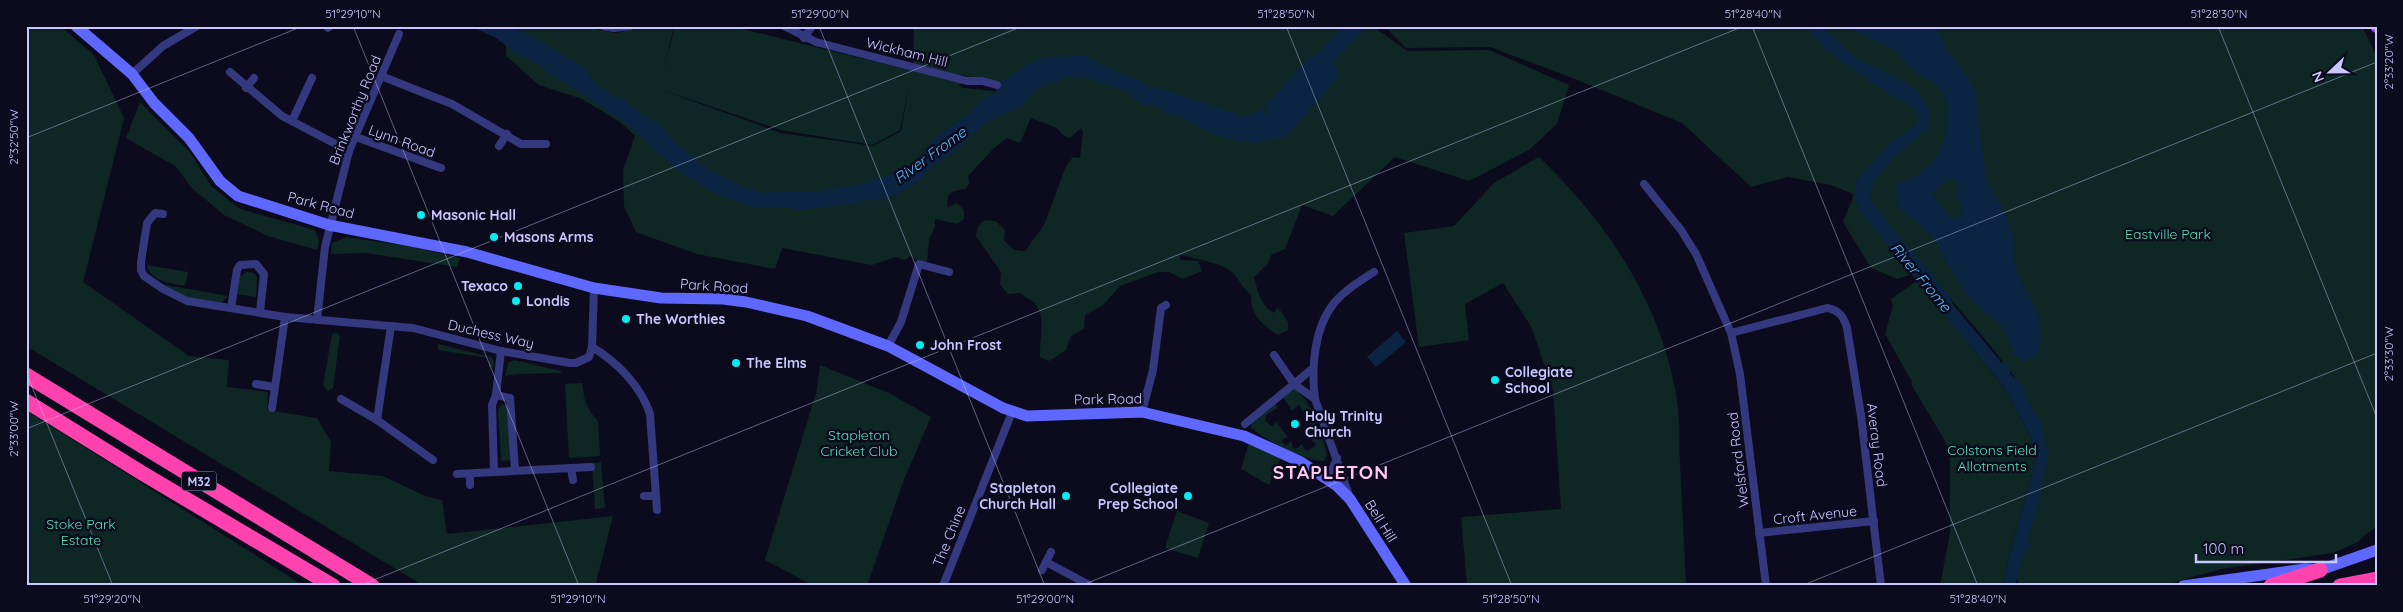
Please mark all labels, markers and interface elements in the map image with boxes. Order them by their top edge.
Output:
text: 51°29'10"N [325,6,381,21]
text: 51°29'00"N [791,6,849,21]
text: 51°28'50"N [1257,6,1315,21]
text: 51°28'40"N [1724,6,1782,21]
text: 51°28'30"N [2190,6,2248,21]
street label: Wickham Hill [864,33,950,71]
text: 2°33'20"W [2381,34,2396,90]
north arrow [2306,48,2356,98]
street label: Brinkworthy Road [325,53,385,167]
text: N [2308,69,2328,85]
text: 2°32'50"W [6,109,21,165]
street label: Lynn Road [366,121,438,161]
water label: River Frome [890,122,970,188]
street label: Park Road [286,187,356,223]
place label: Masonic Hall [431,206,516,224]
marker: Masonic Hall [415,209,427,221]
park label: Eastville Park [2125,225,2211,243]
place label: Masons Arms [504,228,594,246]
marker: Masons Arms [488,231,500,243]
water label: River Frome [1887,239,1956,316]
street label: Park Road [679,275,749,297]
place label: Texaco [461,277,508,295]
marker: Texaco [512,280,524,292]
place label: Londis [526,292,570,310]
marker: Londis [510,295,522,307]
place label: The Worthies [636,310,725,328]
marker: The Worthies [620,313,632,325]
street label: Duchess Way [446,315,536,353]
text: 2°33'30"W [2381,326,2396,382]
place label: John Frost [930,336,1002,354]
marker: John Frost [914,339,926,351]
place label: The Elms [746,354,807,372]
marker: The Elms [730,357,742,369]
place label: Collegiate School [1505,363,1573,397]
marker: Collegiate School [1489,374,1501,386]
street label: Park Road [1074,389,1142,409]
text: 2°33'00"W [6,401,21,457]
street label: Averay Road [1863,402,1891,488]
place label: Holy Trinity Church [1305,407,1382,441]
street label: Welsford Road [1723,411,1753,509]
marker: Holy Trinity Church [1289,418,1301,430]
park label: Stapleton Cricket Club [820,426,898,460]
park label: Colstons Field Allotments [1947,441,2037,475]
district label: STAPLETON [1273,460,1389,484]
road number: M32 [182,472,216,491]
place label: Stapleton Church Hall [979,479,1056,513]
place label: Collegiate Prep School [1098,479,1178,513]
marker: Stapleton Church Hall [1060,490,1072,502]
marker: Collegiate Prep School [1182,490,1194,502]
street label: Bell Hill [1361,496,1401,546]
street label: Croft Avenue [1772,502,1858,528]
street label: The Chine [929,503,969,569]
park label: Stoke Park Estate [46,515,116,549]
scale bar [2196,532,2336,564]
text: 100 m [2203,539,2244,558]
text: 51°29'20"N [83,591,141,606]
text: 51°29'10"N [550,591,606,606]
text: 51°29'00"N [1016,591,1074,606]
text: 51°28'50"N [1482,591,1540,606]
text: 51°28'40"N [1949,591,2007,606]

